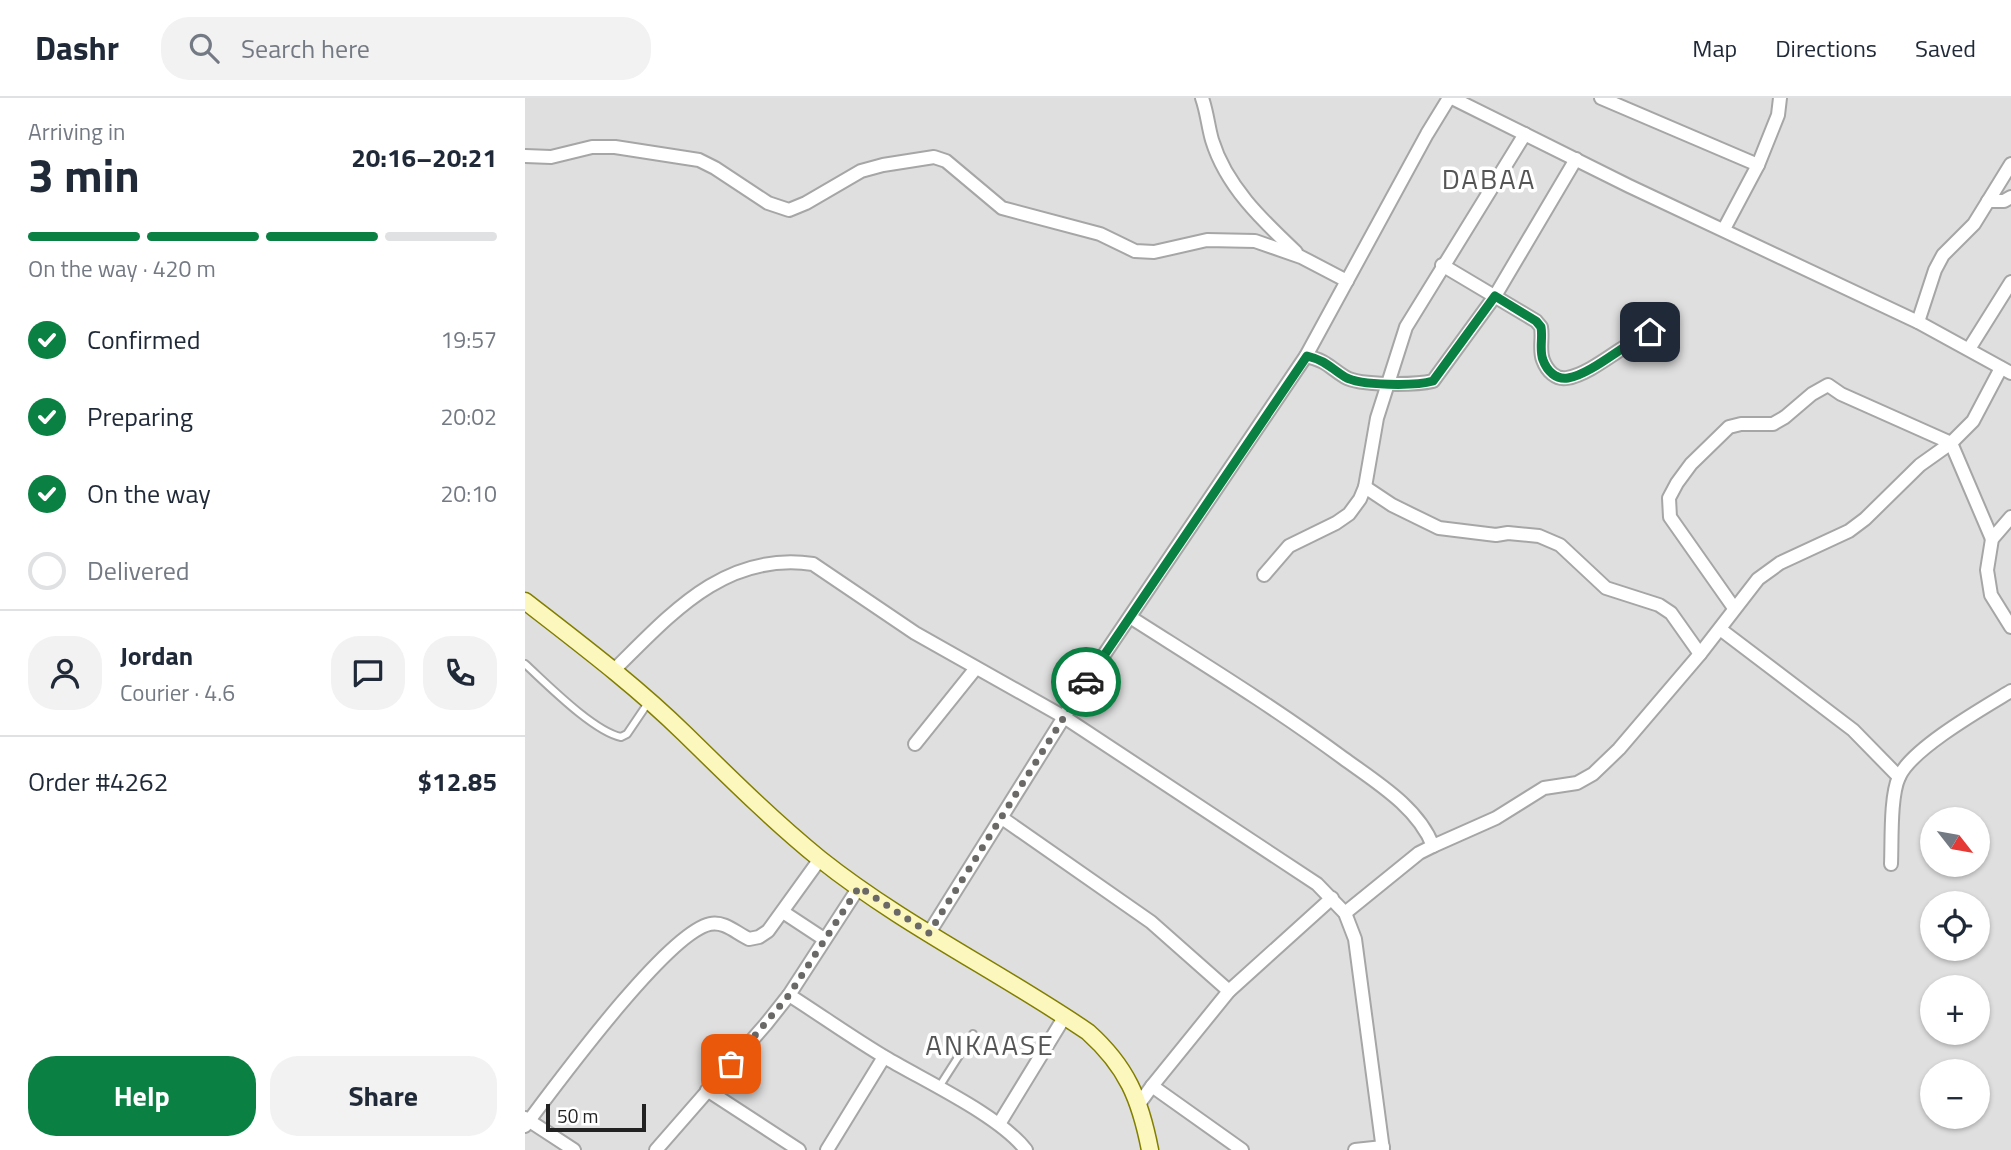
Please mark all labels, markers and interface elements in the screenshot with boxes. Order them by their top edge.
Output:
search box [161,17,651,80]
text: Dashr [35,23,119,73]
icon: search [185,29,223,67]
text: Search here [241,29,370,68]
text: Map [1692,30,1737,66]
text: Directions [1775,30,1877,66]
text: Saved [1915,30,1976,66]
text: Arriving in [28,114,125,149]
text: 20:16–20:21 [351,138,497,177]
text: 3 min [28,140,140,210]
district label: DABAA [1442,157,1536,200]
text: On the way · 420 m [28,251,216,286]
pin [1620,302,1680,362]
icon: home [1631,313,1669,351]
text: Confirmed [87,320,201,359]
icon: check [28,321,66,359]
text: 19:57 [440,322,497,357]
text: Preparing [87,397,193,436]
icon: check [28,398,66,436]
text: 20:02 [440,399,497,434]
text: On the way [87,474,211,513]
icon: check [28,475,66,513]
text: 20:10 [440,476,497,511]
text: Delivered [87,551,190,590]
button: person [28,636,102,710]
text: Jordan [120,636,193,675]
button: chat [331,636,405,710]
button: phone [423,636,497,710]
courier [1051,647,1121,717]
icon: car [1067,663,1105,701]
text: Courier · 4.6 [120,675,235,710]
text: Order #4262 [28,762,168,801]
text: $12.85 [418,762,497,801]
north arrow [1920,807,1990,877]
map controls [1920,807,1990,1129]
button: locate [1920,891,1990,961]
button: + [1920,975,1990,1045]
district label: ANKAASE [925,1023,1055,1066]
pin [701,1034,761,1094]
icon: bag [712,1045,750,1083]
button: Help [28,1056,256,1136]
button: Share [270,1056,497,1136]
button: − [1920,1059,1990,1129]
scale bar [546,1101,646,1133]
text: 50 m [557,1101,598,1130]

